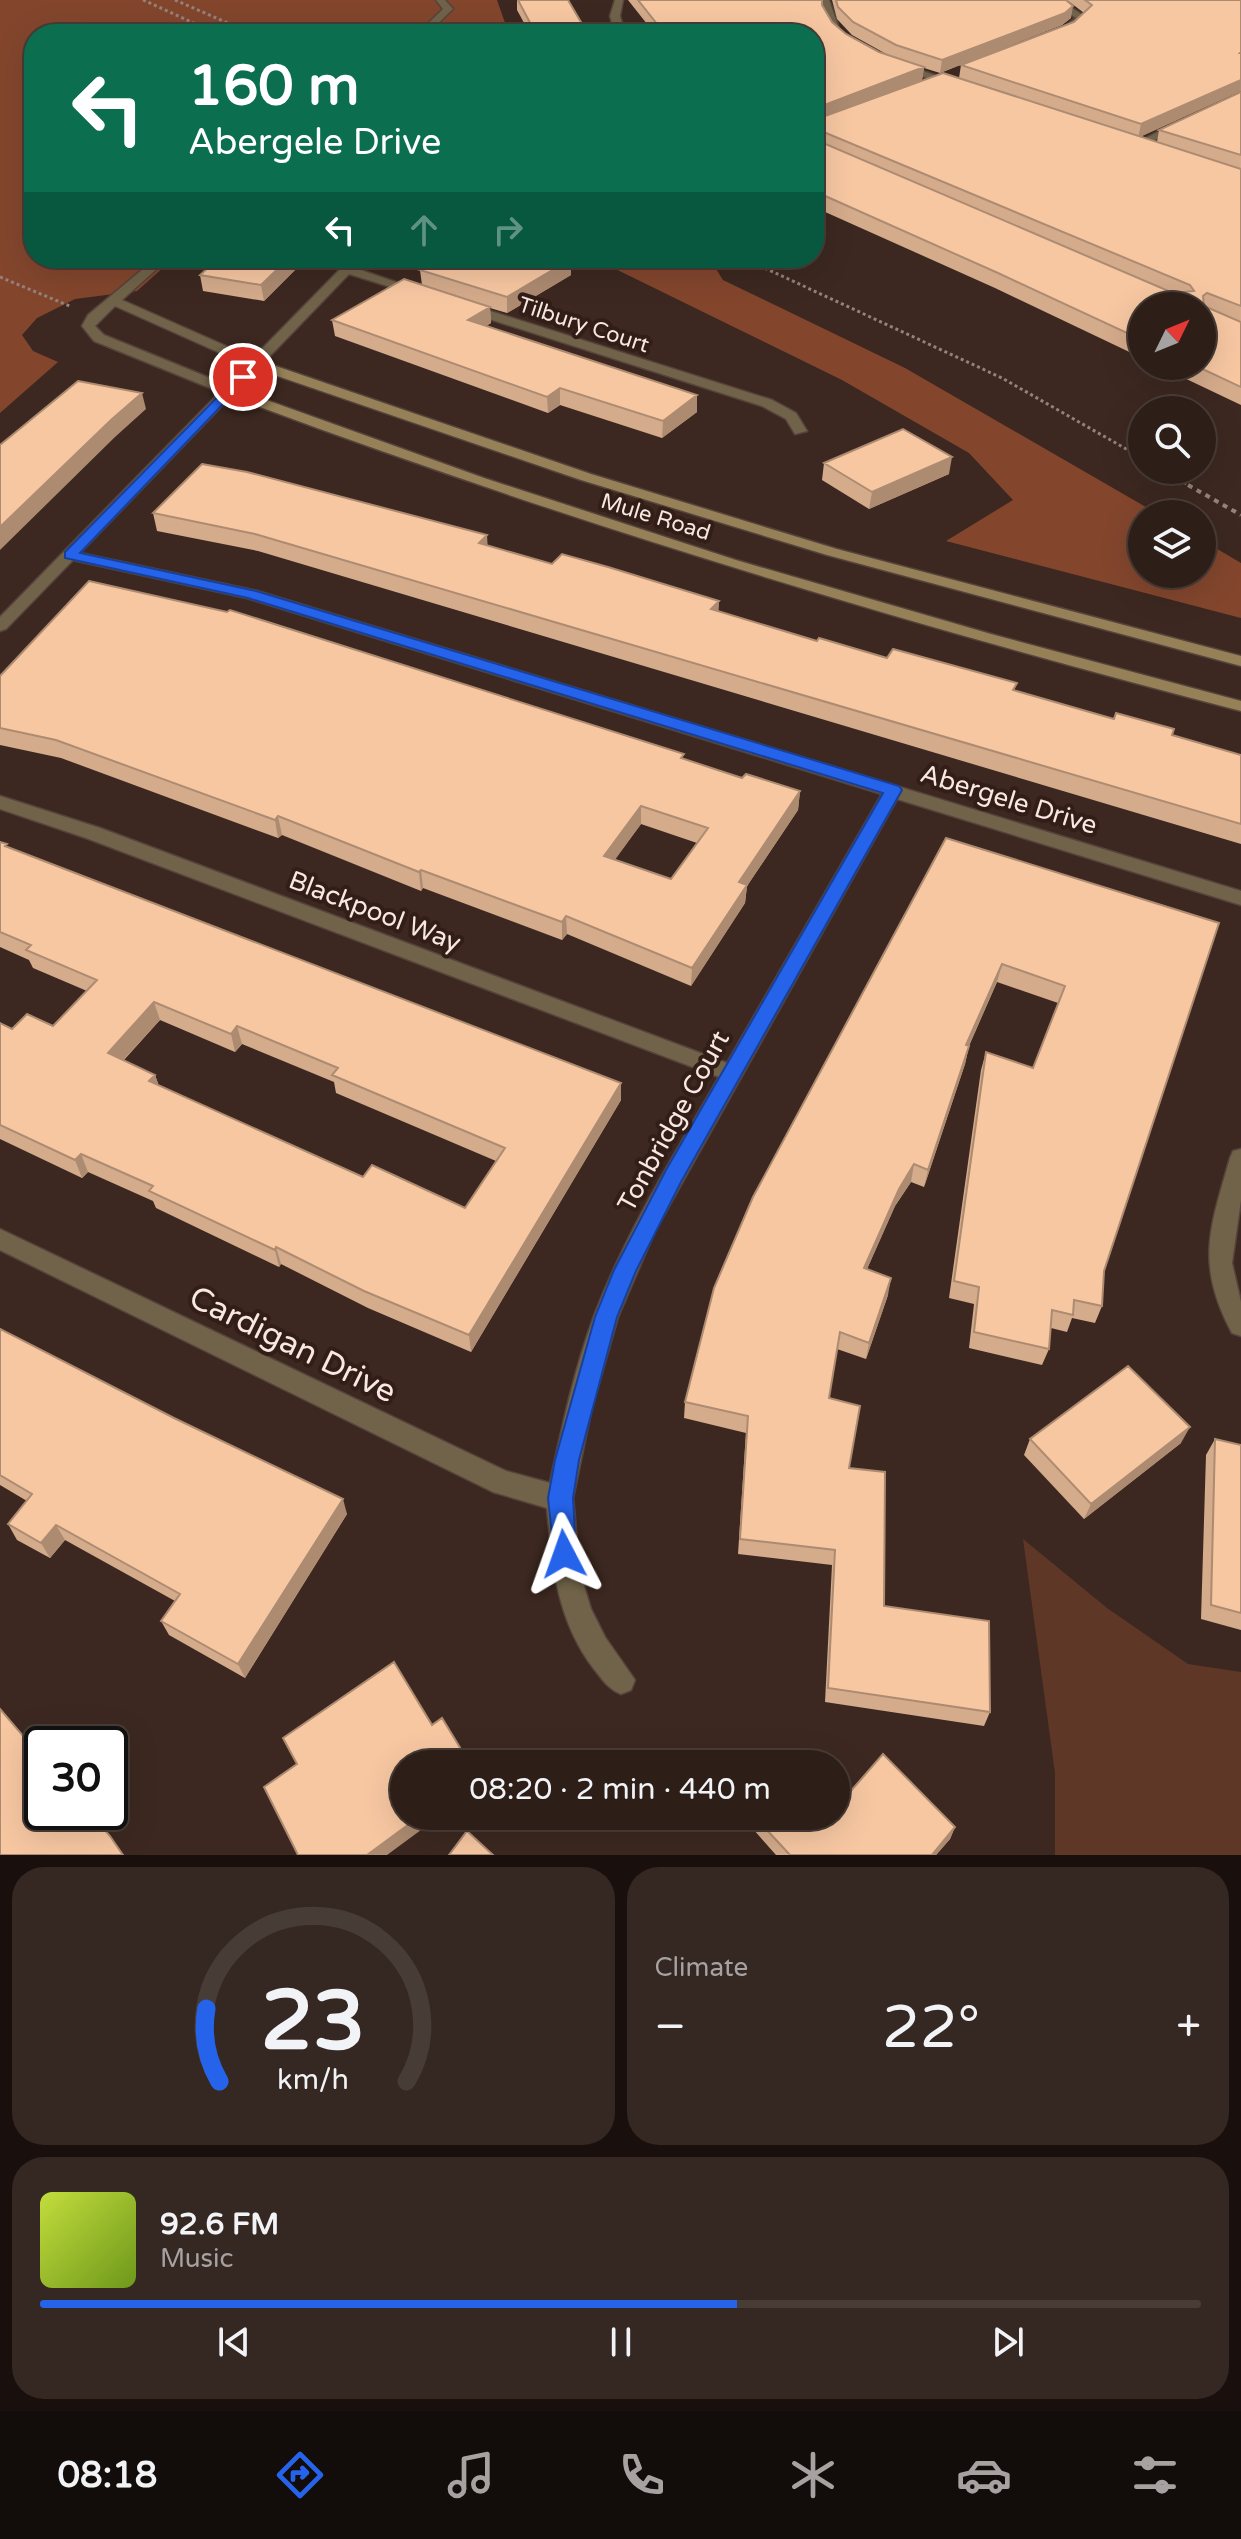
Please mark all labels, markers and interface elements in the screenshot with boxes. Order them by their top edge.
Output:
text: 160 m [188,53,359,120]
icon: left [56,56,160,160]
text: Abergele Drive [188,121,441,164]
icon: left [318,208,362,252]
icon: ahead [402,208,446,252]
icon: right [486,208,530,252]
street label: Tilbury Court [515,292,652,358]
north arrow [1128,292,1216,380]
map controls [1128,292,1216,588]
pin [209,343,277,411]
icon: arrive [221,355,265,399]
button: search [1128,396,1216,484]
street label: Mule Road [598,488,714,546]
button: layers [1128,500,1216,588]
street label: Abergele Drive [917,758,1101,841]
street label: Blackpool Way [284,864,465,959]
street label: Tonbridge Court [611,1025,736,1217]
street label: Cardigan Drive [183,1279,402,1411]
position arrow [522,1512,606,1596]
speed limit sign: 30 [24,1726,128,1830]
text: 08:20 · 2 min · 440 m [469,1771,771,1808]
text: Climate [655,1952,748,1983]
text: 23 [261,1972,365,2072]
text: 22° [882,1992,980,2064]
text: − [655,2001,686,2054]
text: + [1176,2001,1201,2054]
text: km/h [277,2063,349,2097]
text: 92.6 FM [160,2206,279,2243]
text: Music [160,2243,233,2274]
icon: previous [212,2320,256,2364]
icon: pause [599,2320,643,2364]
icon: next [986,2320,1030,2364]
icon: directions [272,2447,328,2503]
icon: music [443,2447,499,2503]
icon: phone [614,2447,670,2503]
icon: climate [785,2447,841,2503]
icon: car [956,2447,1012,2503]
icon: filters [1127,2447,1183,2503]
text: 08:18 [58,2454,157,2497]

